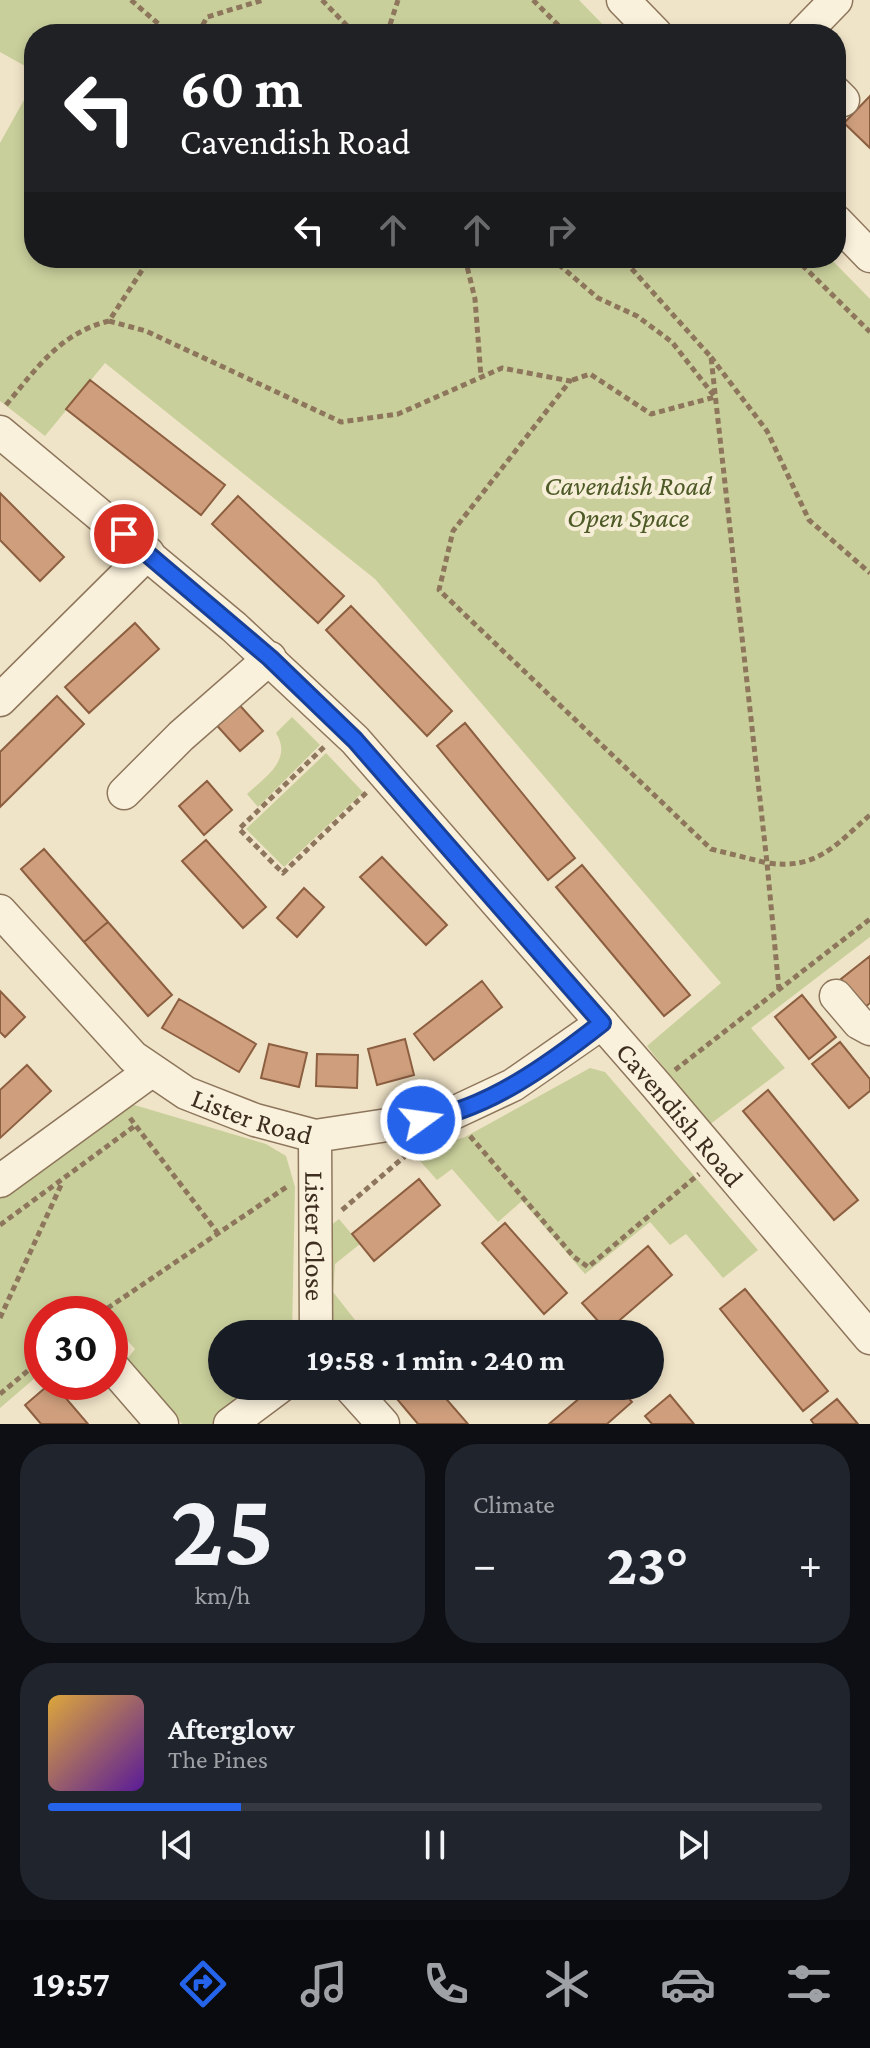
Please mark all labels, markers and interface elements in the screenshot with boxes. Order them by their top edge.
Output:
icon: left [48,56,152,160]
text: 60 m [180,57,303,119]
text: Cavendish Road [180,122,411,162]
icon: left [287,208,331,252]
icon: ahead [371,208,415,252]
icon: ahead [455,208,499,252]
icon: right [539,208,583,252]
park label: Cavendish Road Open Space [544,470,713,533]
pin [90,500,158,568]
icon: arrive [102,512,146,556]
street label: Cavendish Road [610,1036,750,1193]
position arrow [379,1078,463,1162]
street label: Lister Road [187,1081,316,1150]
street label: Lister Close [300,1171,331,1301]
speed limit sign: 30 [24,1296,128,1400]
text: 19:58 · 1 min · 240 m [307,1343,565,1376]
text: 25 [171,1471,275,1586]
text: Climate [473,1490,555,1519]
text: 23° [606,1530,689,1597]
text: − [473,1540,496,1588]
text: + [799,1540,822,1588]
text: km/h [194,1581,251,1610]
text: Afterglow [168,1712,295,1745]
text: The Pines [168,1745,268,1774]
icon: previous [155,1823,199,1867]
icon: pause [413,1823,457,1867]
icon: next [671,1823,715,1867]
icon: directions [175,1956,231,2012]
icon: music [296,1956,352,2012]
icon: phone [418,1956,474,2012]
icon: climate [539,1956,595,2012]
icon: car [660,1956,716,2012]
icon: filters [781,1956,837,2012]
text: 19:57 [33,1964,110,2004]

